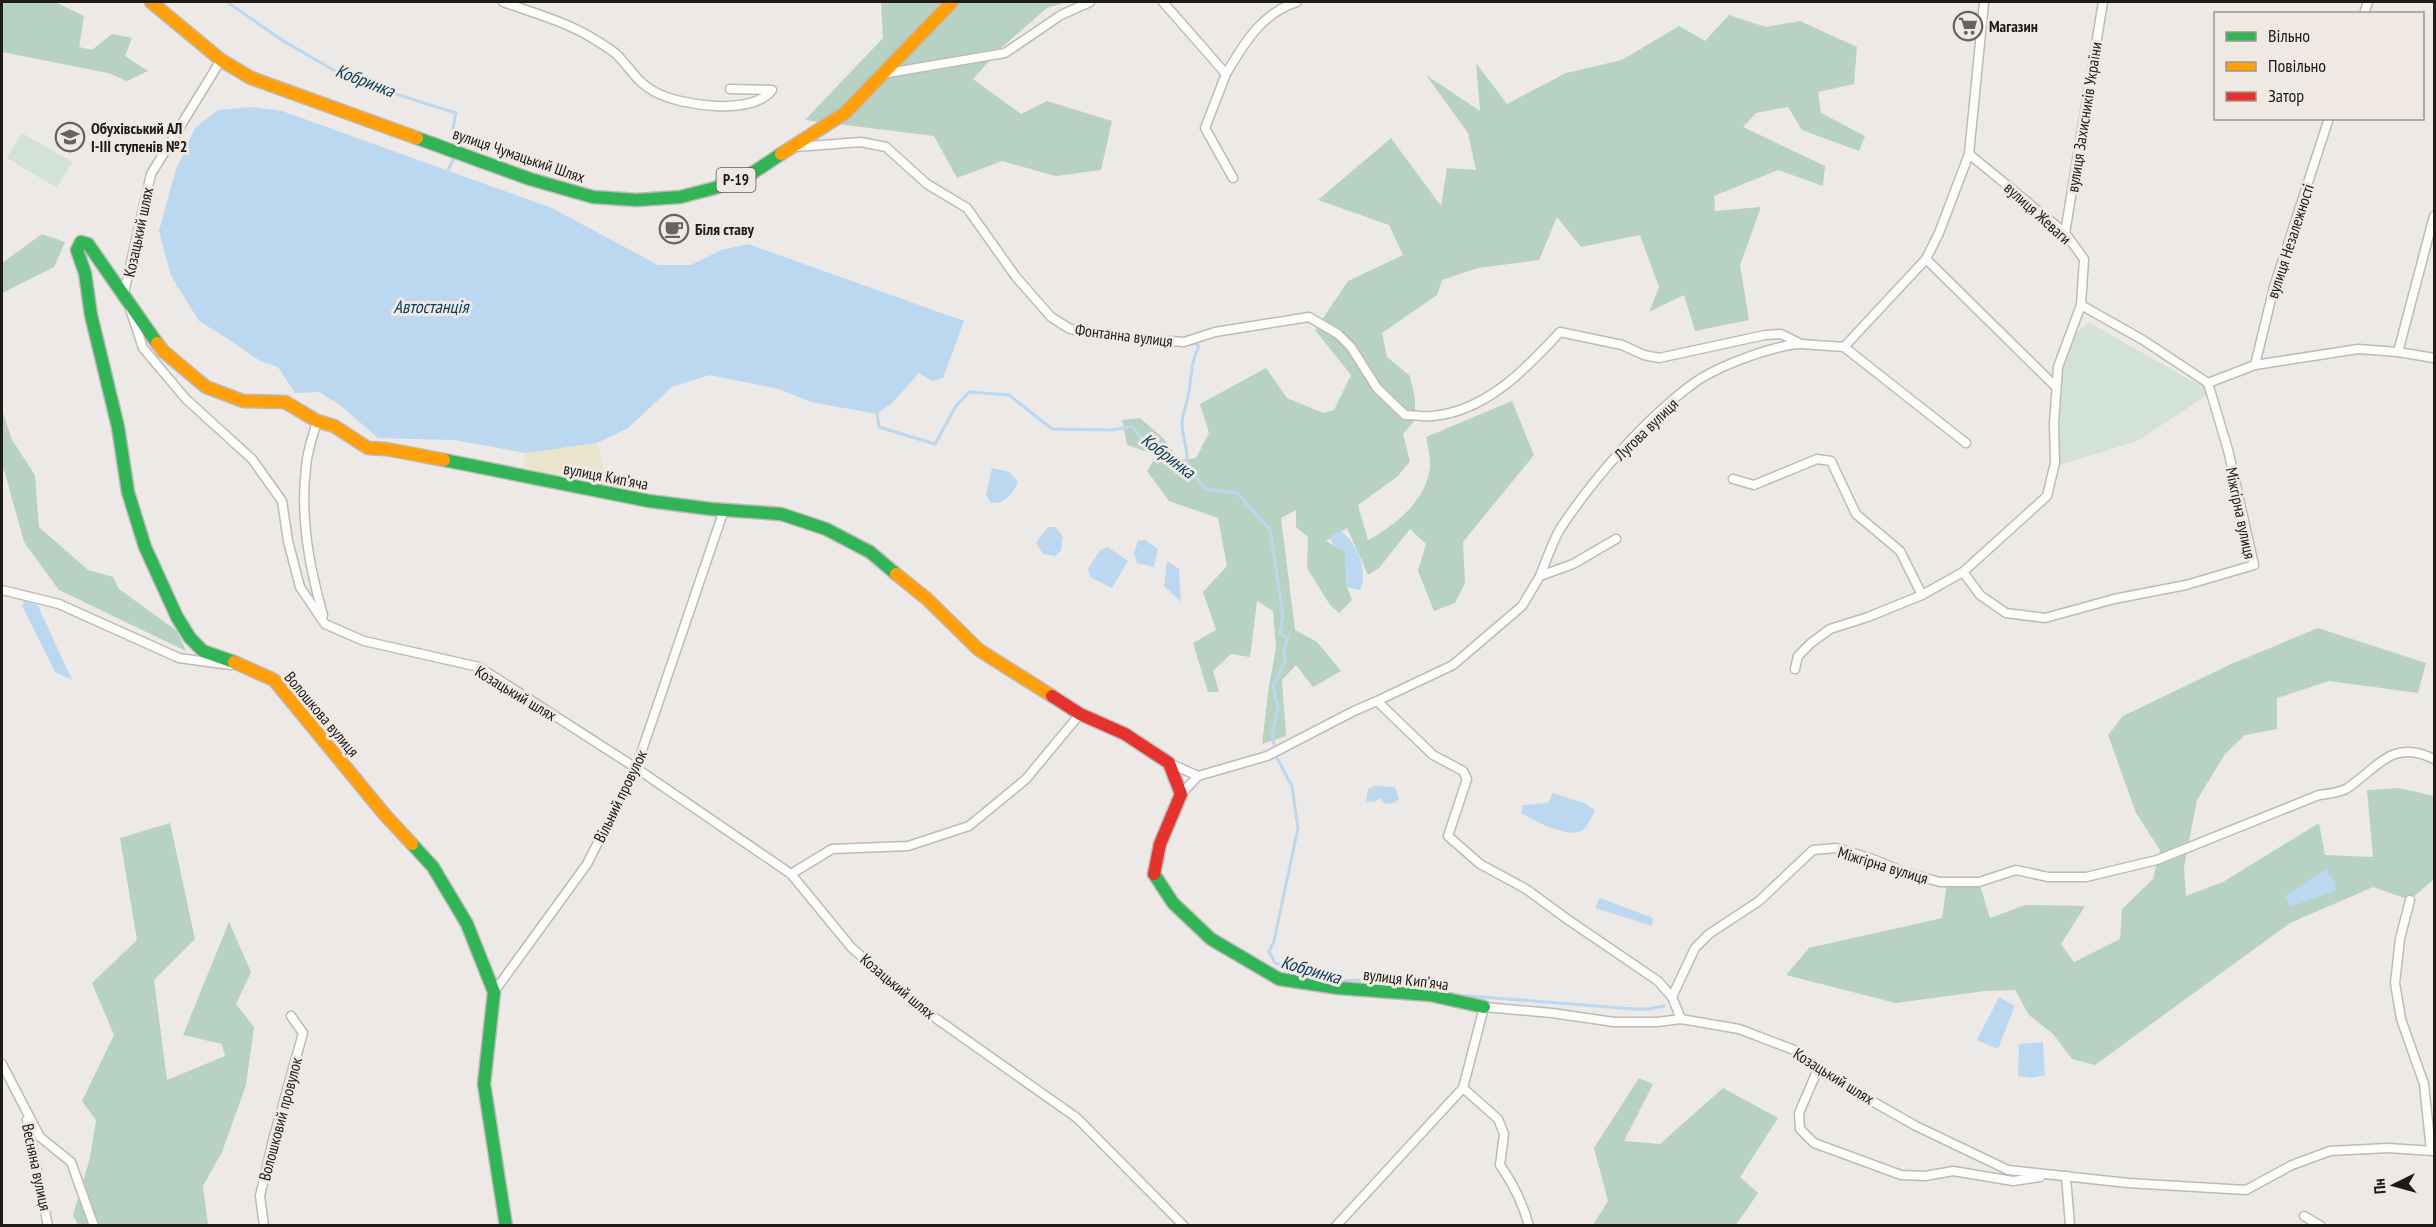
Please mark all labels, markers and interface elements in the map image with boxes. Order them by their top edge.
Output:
supermarket icon: Магазин [1952,10,1984,42]
legend [2214,12,2424,120]
place label: Магазин [1989,16,2038,36]
text: Вільно [2268,24,2310,47]
street label: вулиця Захисників України [2062,40,2106,194]
text: Повільно [2268,54,2326,77]
water label: Кобринка [332,59,399,103]
text: Затор [2268,84,2304,107]
place label: Обухівський АЛ І-ІІІ ступенів №2 [91,118,187,156]
school or university icon: Обухівський АЛ І-ІІІ ступенів №2 [54,121,86,153]
street label: вулиця Чумацький Шлях [450,123,588,187]
road number: Р-19 [716,168,756,192]
street label: вулиця Жеваги [2000,178,2076,248]
street label: вулиця Незалежності [2262,181,2318,301]
street label: Козацький шлях [119,185,157,279]
cafe icon: Біля ставу [658,213,690,245]
place label: Біля ставу [695,219,755,239]
water label: Автостанція [394,295,470,318]
street label: Фонтанна вулиця [1074,319,1174,351]
street label: Лугова вулиця [1609,394,1682,465]
water label: Кобринка [1137,428,1200,484]
street label: вулиця Кипʼяча [562,458,650,494]
street label: Міжгірна вулиця [2222,465,2260,561]
street label: Козацький шлях [472,661,561,725]
street label: Волошкова вулиця [280,667,364,761]
street label: Вільний провулок [589,746,651,846]
street label: Міжгірна вулиця [1836,842,1930,888]
street label: Козацький шлях [856,949,940,1023]
water label: Кобринка [1279,950,1345,989]
street label: вулиця Кипʼяча [1362,964,1450,994]
street label: Козацький шлях [1790,1043,1878,1109]
street label: Волошковий провулок [254,1054,306,1183]
street label: Весняна вулиця [18,1122,56,1212]
north arrow [2364,1155,2424,1215]
text: Пн [2368,1178,2390,1195]

